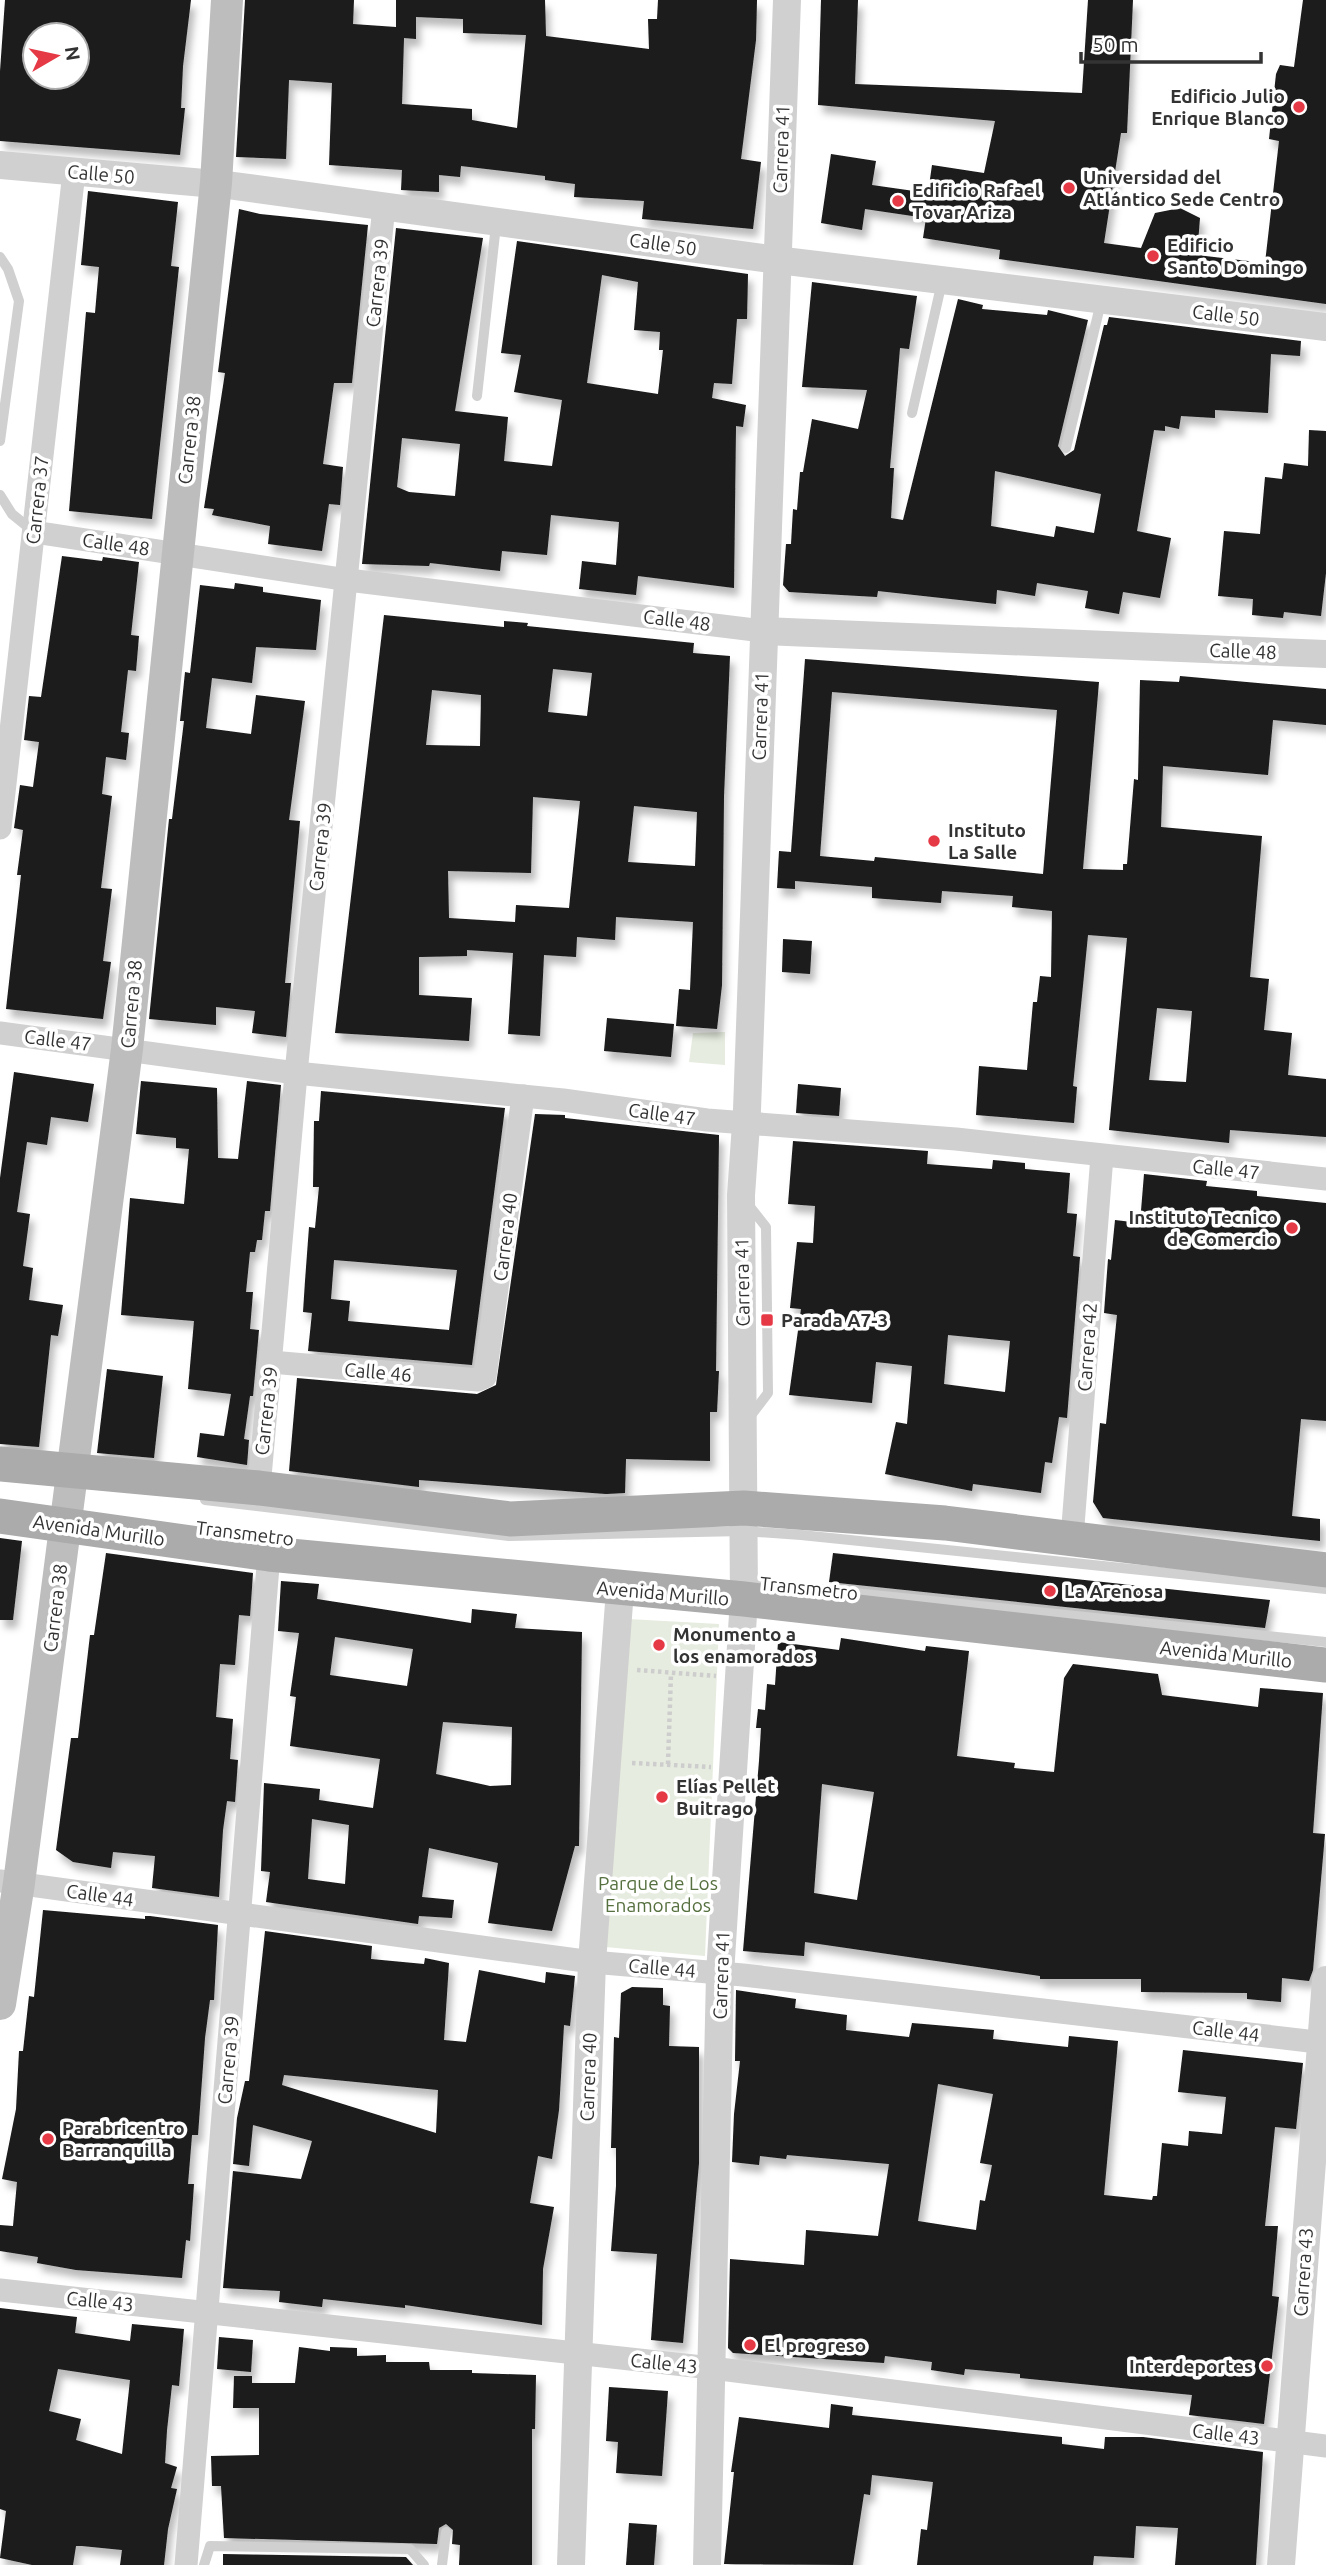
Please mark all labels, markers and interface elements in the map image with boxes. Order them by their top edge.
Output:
north arrow [21,21,91,91]
scale bar [1081,21,1261,65]
text: 50 m [1092,32,1139,56]
text: N [61,45,85,62]
place label: Edificio Julio Enrique Blanco [1151,85,1285,129]
marker: Edificio Julio Enrique Blanco [1291,99,1307,115]
street label: Carrera 41 [768,104,794,194]
street label: Calle 50 [66,160,136,188]
place label: Universidad del Atlántico Sede Centro [1083,166,1280,210]
place label: Edificio Rafael Tovar Ariza [912,179,1041,223]
marker: Universidad del Atlántico Sede Centro [1061,180,1077,196]
marker: Edificio Rafael Tovar Ariza [890,193,906,209]
street label: Calle 50 [628,228,698,260]
place label: Edificio Santo Domingo [1167,234,1304,278]
street label: Carrera 39 [361,238,393,328]
marker: Edificio Santo Domingo [1145,248,1161,264]
street label: Calle 50 [1191,300,1261,330]
street label: Carrera 38 [173,395,205,485]
street label: Carrera 37 [21,455,53,545]
street label: Calle 48 [81,528,151,560]
street label: Calle 48 [642,605,712,635]
street label: Calle 48 [1209,639,1277,663]
street label: Carrera 41 [747,671,773,761]
street label: Carrera 39 [304,802,336,892]
place label: Instituto La Salle [948,819,1026,863]
marker: Instituto La Salle [926,833,942,849]
street label: Carrera 38 [116,959,146,1049]
street label: Calle 47 [23,1025,93,1055]
street label: Calle 47 [627,1098,697,1130]
street label: Calle 47 [1191,1155,1261,1183]
street label: Carrera 40 [489,1191,521,1283]
place label: Instituto Tecnico de Comercio [1128,1206,1278,1250]
marker: Instituto Tecnico de Comercio [1284,1220,1300,1236]
street label: Carrera 41 [730,1237,754,1327]
street label: Carrera 42 [1073,1302,1101,1392]
place label: Parada A7-3 [781,1309,888,1331]
marker: Parada A7-3 [759,1312,775,1328]
street label: Calle 46 [343,1358,413,1386]
street label: Carrera 39 [250,1366,282,1456]
street label: Avenida Murillo [32,1510,166,1550]
street label: Transmetro [195,1516,295,1550]
street label: Carrera 38 [39,1562,71,1654]
street label: Transmetro [759,1572,859,1604]
street label: Avenida Murillo [596,1576,730,1610]
place label: La Arenosa [1064,1580,1163,1602]
marker: La Arenosa [1042,1583,1058,1599]
place label: Monumento a los enamorados [673,1623,814,1667]
street label: Avenida Murillo [1159,1636,1293,1672]
marker: Monumento a los enamorados [651,1637,667,1653]
place label: Elías Pellet Buitrago [676,1775,775,1819]
marker: Elías Pellet Buitrago [654,1789,670,1805]
park label: Parque de Los Enamorados [598,1872,718,1916]
street label: Calle 44 [65,1879,135,1911]
street label: Carrera 41 [708,1930,734,2020]
street label: Calle 44 [627,1954,697,1982]
street label: Carrera 39 [213,2015,243,2105]
street label: Calle 44 [1191,2016,1261,2046]
street label: Carrera 40 [575,2032,601,2122]
place label: Parabricentro Barranquilla [62,2117,185,2161]
marker: Parabricentro Barranquilla [40,2131,56,2147]
street label: Carrera 43 [1289,2227,1317,2317]
street label: Calle 43 [65,2287,135,2315]
place label: El progreso [764,2334,866,2356]
marker: El progreso [742,2337,758,2353]
street label: Calle 43 [629,2349,699,2377]
place label: Interdeportes [1129,2355,1253,2377]
marker: Interdeportes [1259,2358,1275,2374]
street label: Calle 43 [1191,2419,1261,2449]

